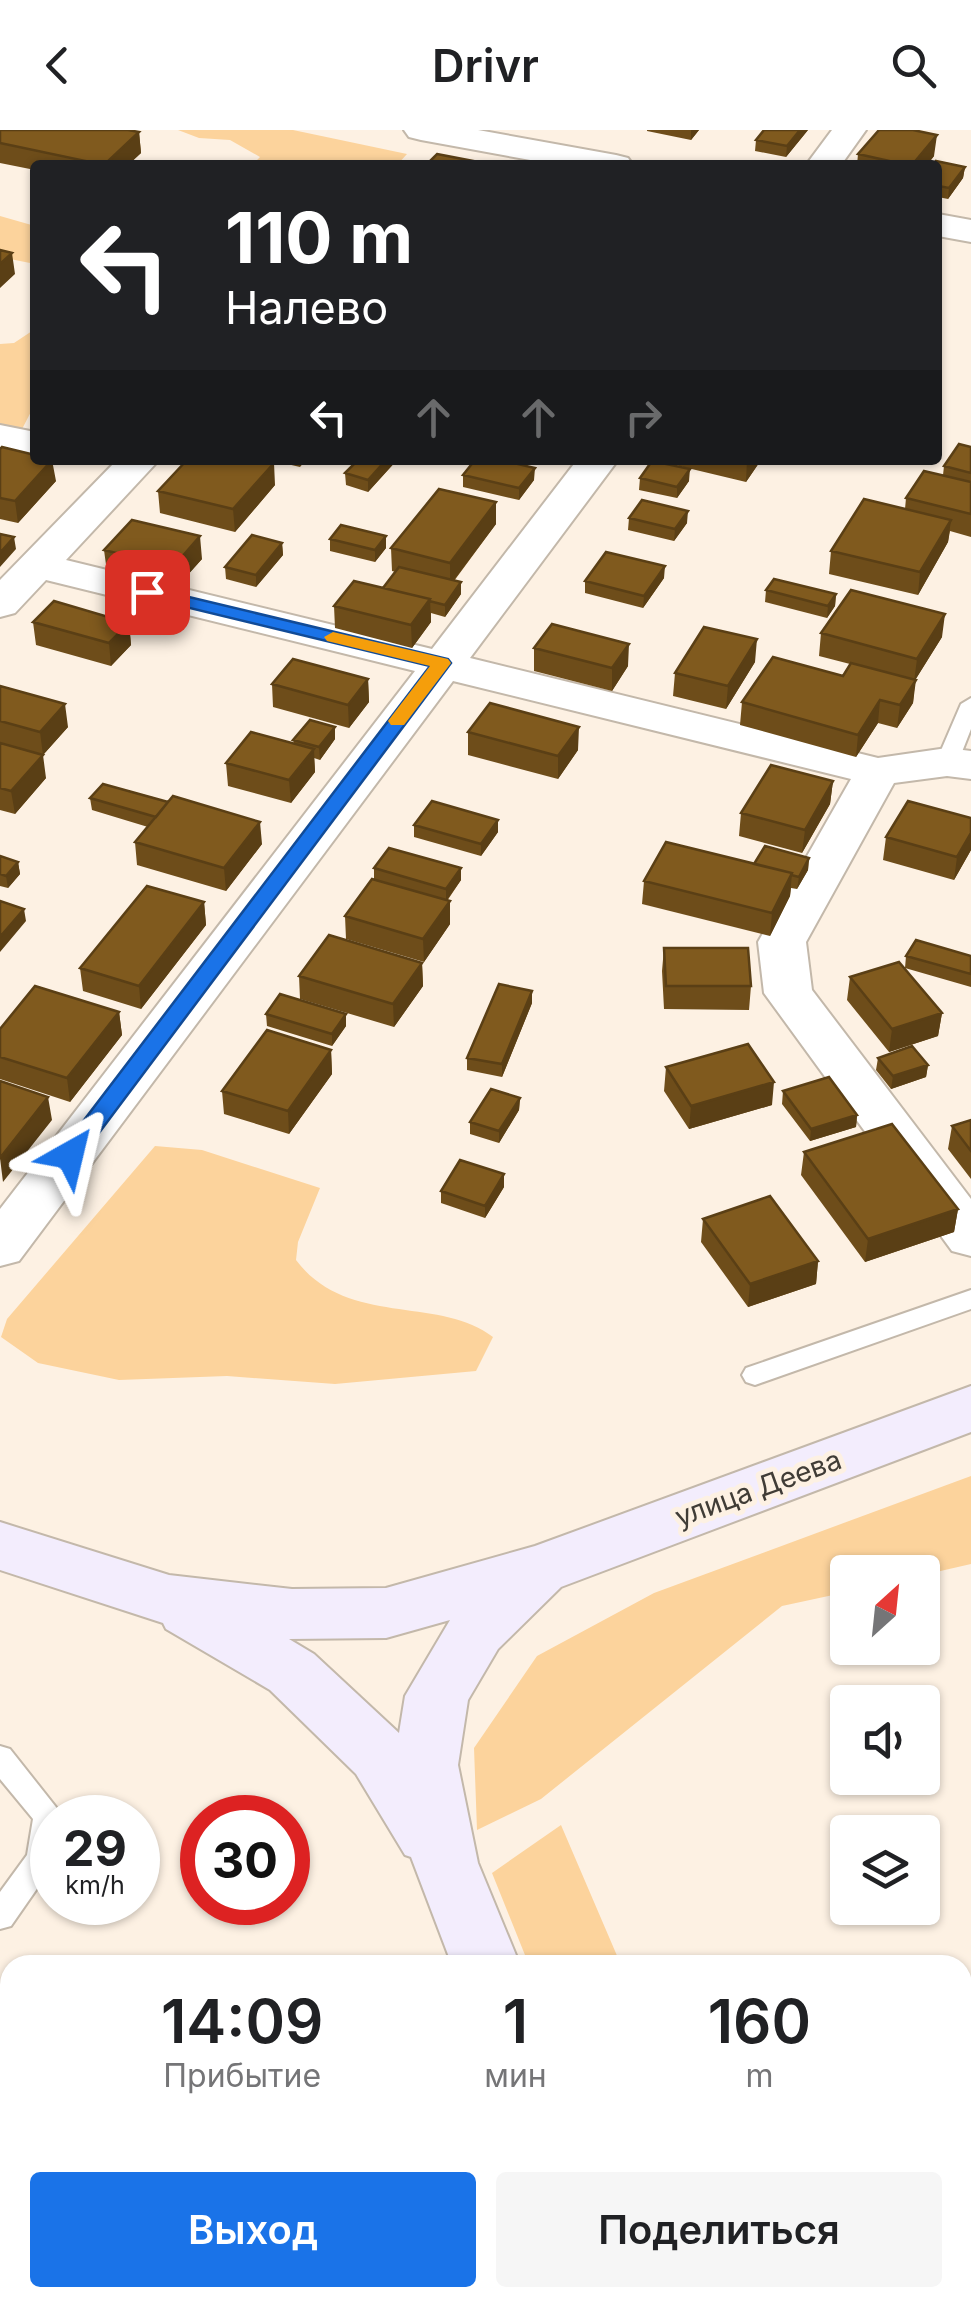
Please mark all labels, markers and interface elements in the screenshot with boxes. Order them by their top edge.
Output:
icon: back [30,38,85,93]
text: Drivr [432,38,539,93]
icon: search [886,38,941,93]
text: 110 m [225,195,413,280]
icon: left [60,200,190,330]
text: Налево [225,280,388,335]
icon: left [301,390,356,445]
icon: ahead [406,390,461,445]
icon: ahead [511,390,566,445]
icon: right [616,390,671,445]
pin [105,550,190,635]
icon: arrive [120,565,175,620]
position arrow [18,1103,122,1207]
street label: улица Деева [670,1442,846,1534]
north arrow [830,1555,940,1665]
map controls [830,1555,940,1925]
button: sound [830,1685,940,1795]
speed limit sign: 30 [180,1795,310,1925]
button: layers [830,1815,940,1925]
text: 29 [63,1818,127,1878]
text: km/h [65,1870,125,1900]
text: 14:09 [161,1985,323,2057]
text: 1 [503,1985,528,2057]
text: 160 [708,1985,811,2057]
text: Прибытие [163,2056,321,2095]
text: мин [484,2056,547,2095]
text: m [745,2056,773,2095]
button: Выход [30,2172,476,2287]
button: Поделиться [496,2172,942,2287]

